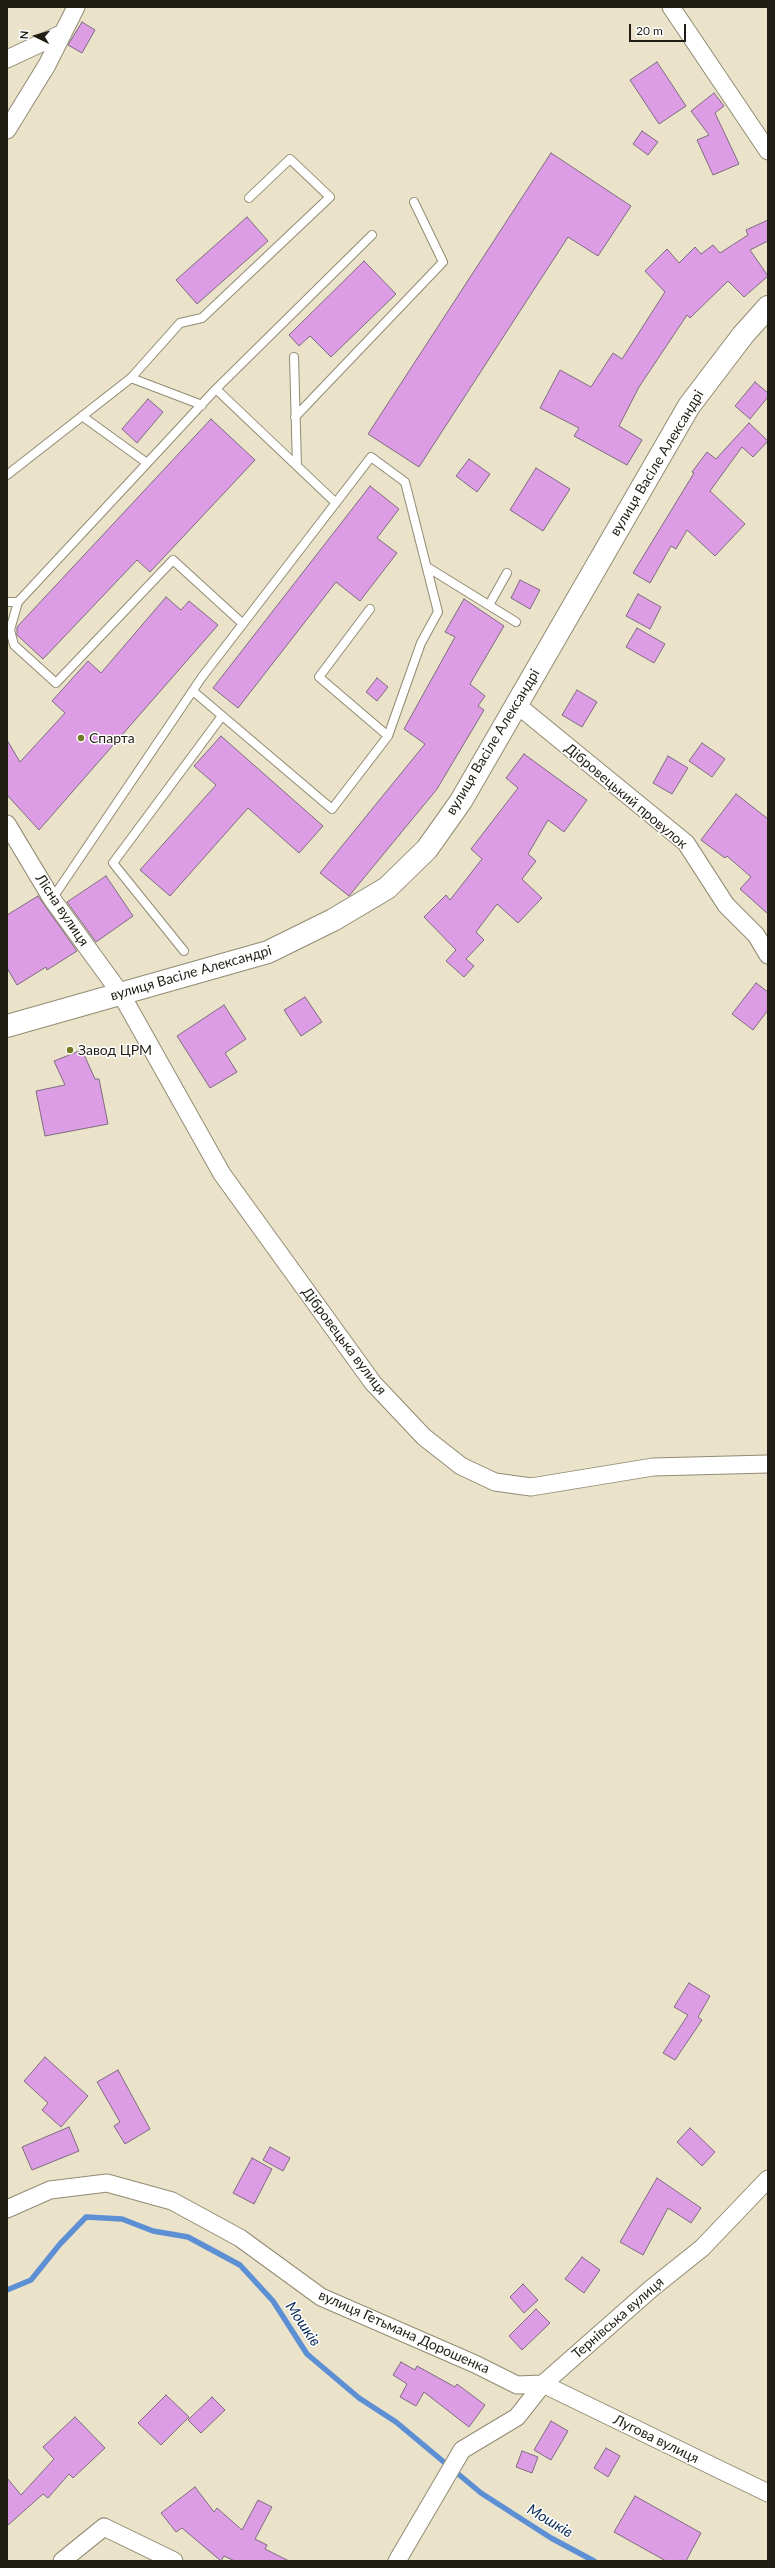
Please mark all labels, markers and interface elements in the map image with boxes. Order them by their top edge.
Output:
north arrow [16,16,56,56]
scale bar [631,16,688,42]
text: 20 m [636,23,663,38]
text: N [17,30,30,40]
street label: вулиця Васіле Александрі [607,387,707,539]
street label: вулиця Васіле Александрі [443,666,543,818]
place label: Спарта [89,730,135,746]
marker: Спарта [76,733,86,743]
street label: Дібровецький провулок [561,740,691,852]
street label: Лісна вулиця [32,871,92,949]
street label: вулиця Васіле Александрі [108,942,274,1004]
place label: Завод ЦРМ [78,1042,152,1058]
marker: Завод ЦРМ [65,1045,75,1055]
street label: Дібровецька вулиця [298,1284,390,1398]
street label: Тернівська вулиця [569,2274,667,2362]
street label: вулиця Гетьмана Дорошенка [316,2287,492,2377]
water label: Мошків [282,2298,324,2350]
street label: Лугова вулиця [611,2411,701,2467]
water label: Мошків [524,2500,576,2542]

